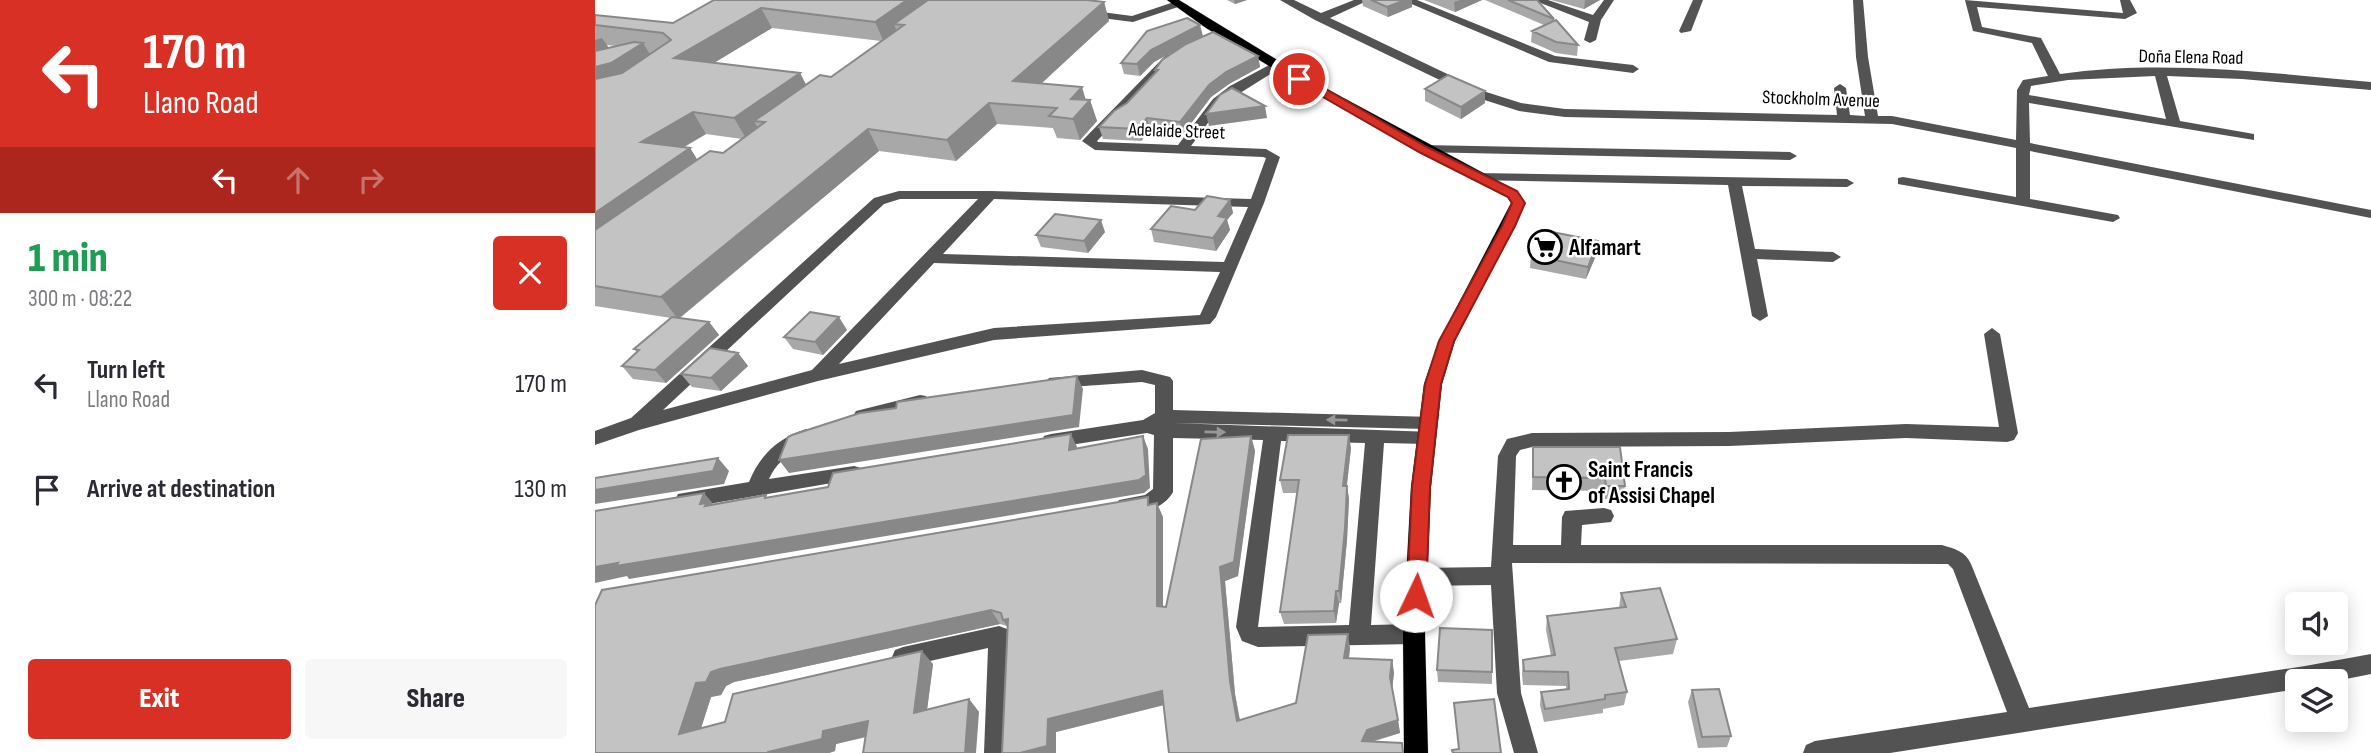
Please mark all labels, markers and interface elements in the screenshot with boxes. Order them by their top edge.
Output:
text: 170 m [143,24,247,83]
icon: left [28,28,119,119]
street label: Doña Elena Road [2138,45,2244,70]
pin [1269,49,1329,109]
icon: arrive [1280,60,1318,98]
text: Llano Road [143,84,259,123]
street label: Stockholm Avenue [1762,86,1880,113]
street label: Adelaide Street [1127,118,1226,145]
icon: left [206,161,244,199]
icon: ahead [279,161,317,199]
icon: right [352,161,390,199]
supermarket icon: Alfamart [1526,228,1564,266]
text: 1 min [28,233,108,284]
place label: Alfamart [1568,234,1641,262]
button: close [493,236,567,310]
text: 300 m · 08:22 [28,285,132,313]
text: Turn left [87,355,165,386]
icon: left [28,366,66,404]
text: 170 m [515,369,567,400]
text: Llano Road [87,386,170,414]
one-way arrow [1326,414,1348,426]
one-way arrow [1204,426,1226,438]
place label: Saint Francis of Assisi Chapel [1588,456,1715,510]
church icon: Saint Francis of Assisi Chapel [1545,463,1583,501]
icon: arrive [28,471,66,509]
text: Arrive at destination [87,474,275,505]
text: 130 m [515,474,567,505]
position arrow [1379,559,1453,633]
map controls [2285,592,2348,732]
button: sound [2285,592,2348,655]
button: Exit [28,659,291,739]
button: Share [305,659,567,739]
button: layers [2285,669,2348,732]

